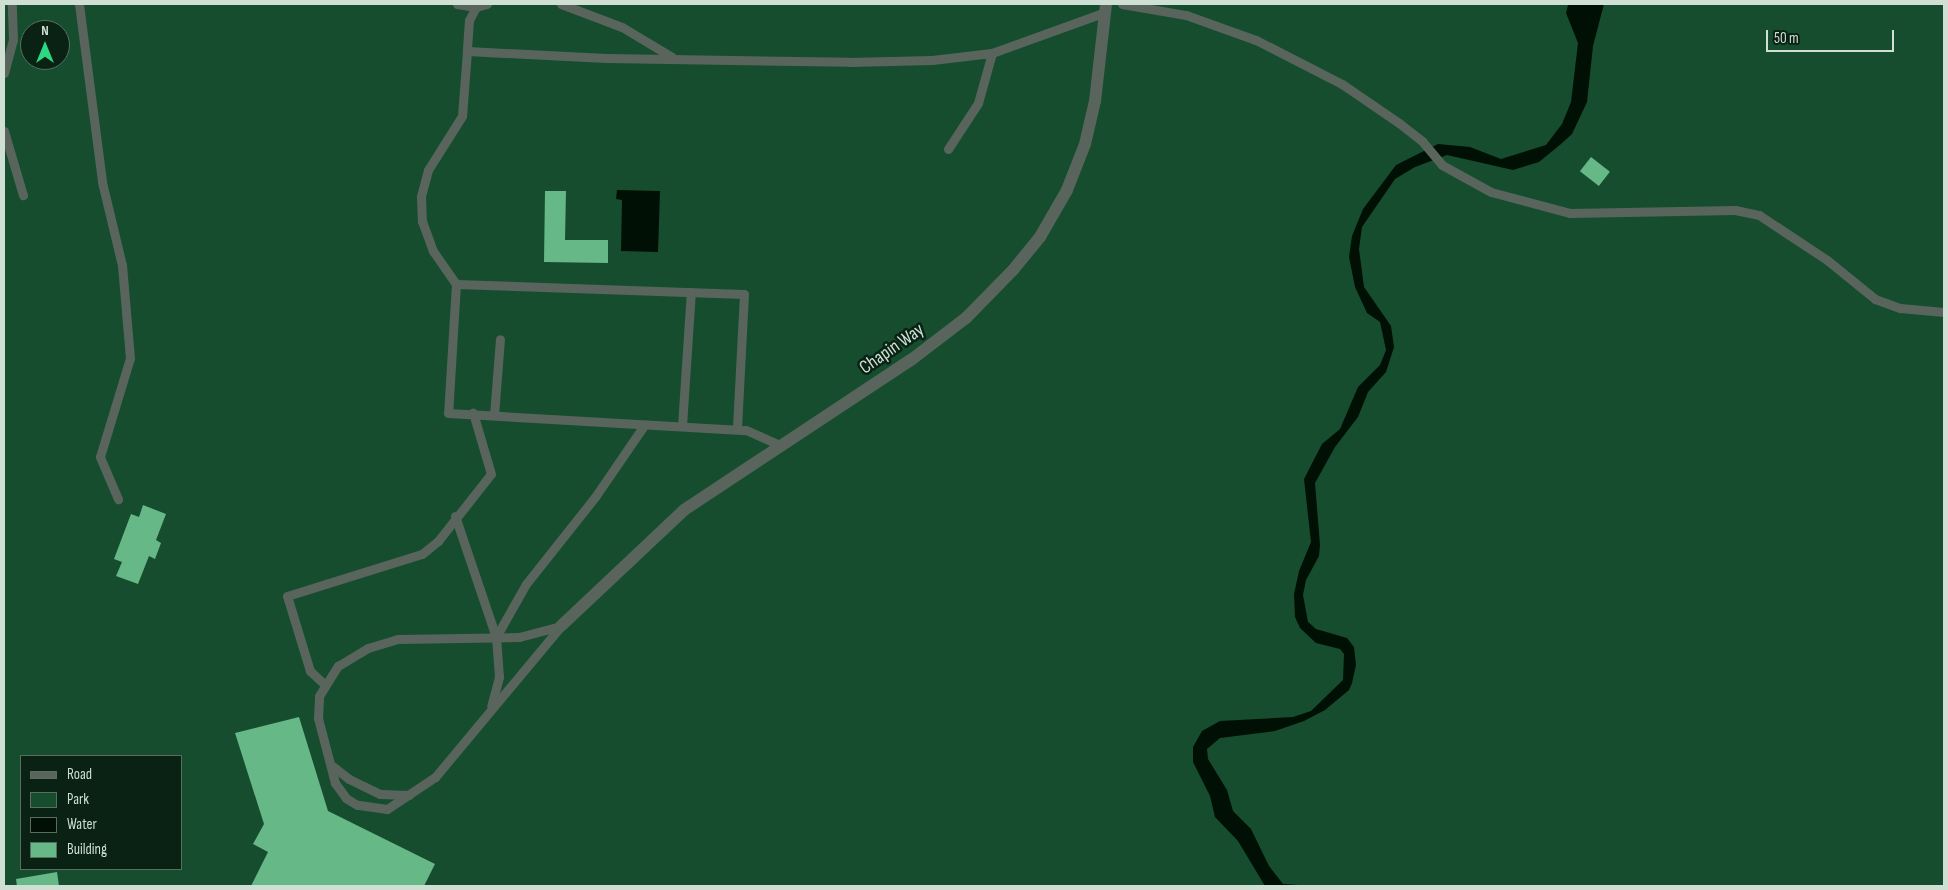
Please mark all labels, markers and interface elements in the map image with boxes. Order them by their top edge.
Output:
north arrow [20,20,70,70]
scale bar [1768,20,1896,52]
text: N [41,22,49,39]
text: 50 m [1774,29,1799,48]
street label: Chapin Way [855,319,929,379]
legend [20,755,182,870]
text: Road [67,765,92,784]
text: Park [67,790,89,809]
text: Water [67,815,97,834]
text: Building [67,840,107,859]

